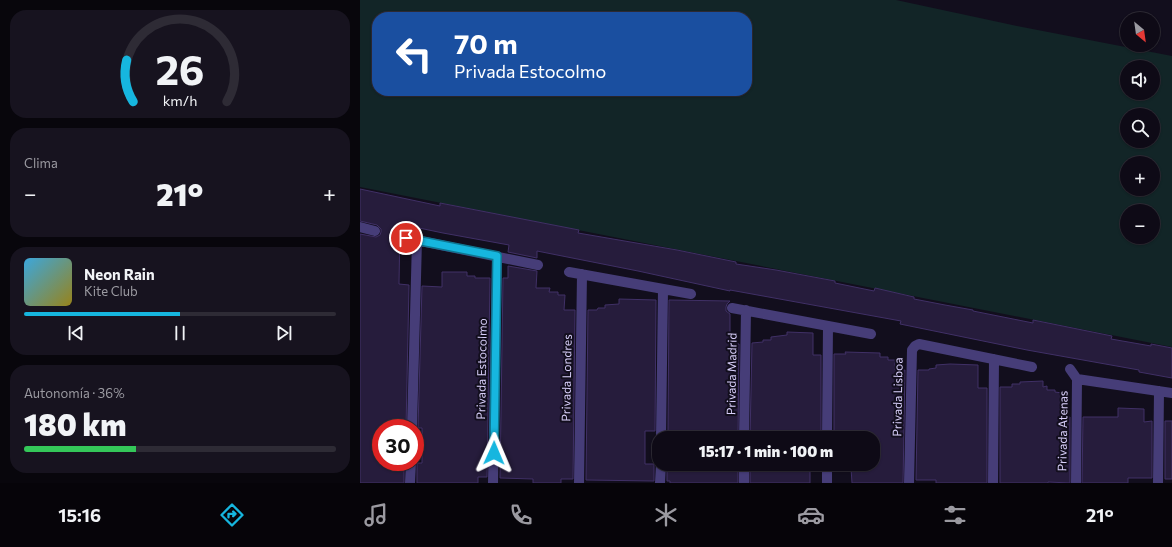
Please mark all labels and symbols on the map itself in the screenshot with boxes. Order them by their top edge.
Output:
north arrow [1120,12,1160,52]
pin [389,221,423,255]
street label: Privada Estocolmo [473,318,489,420]
street label: Privada Madrid [723,332,739,415]
street label: Privada Londres [558,334,574,422]
street label: Privada Lisboa [889,357,905,437]
street label: Privada Atenas [1054,390,1070,472]
speed limit sign: 30 [372,419,424,471]
position arrow [473,432,515,474]

